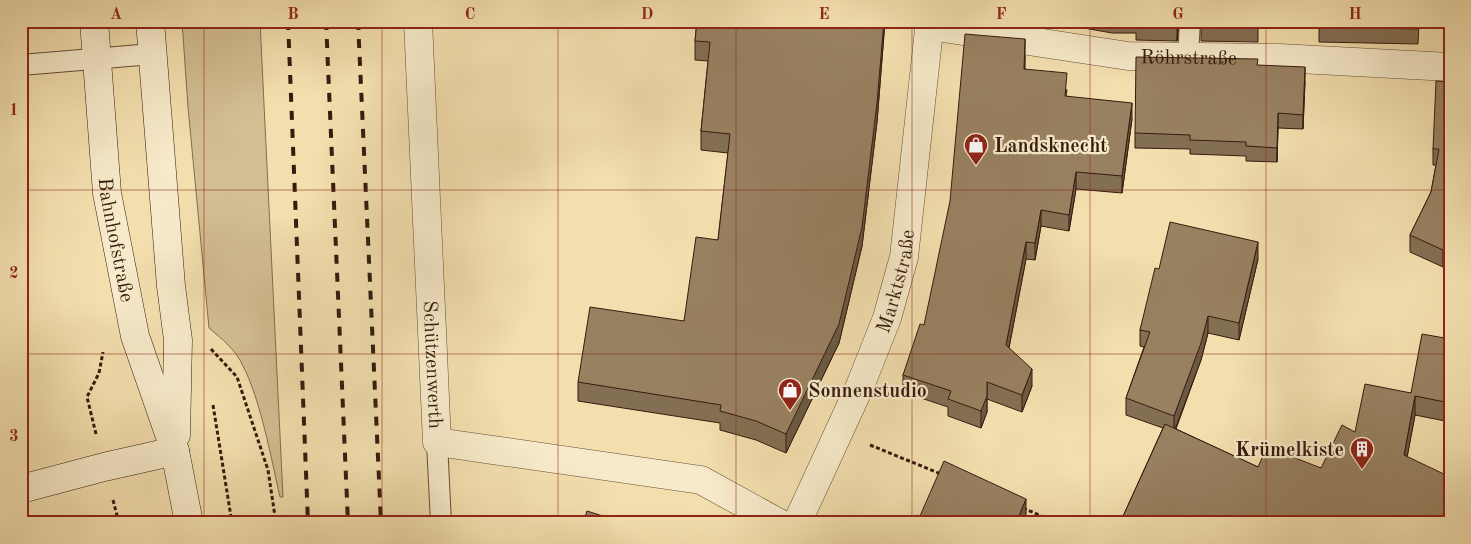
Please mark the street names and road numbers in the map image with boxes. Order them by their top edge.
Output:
street label: Röhrstraße [1140,48,1237,69]
street label: Bahnhofstraße [94,177,136,304]
street label: Marktstraße [874,229,919,336]
street label: Schützenwerth [419,300,444,429]

